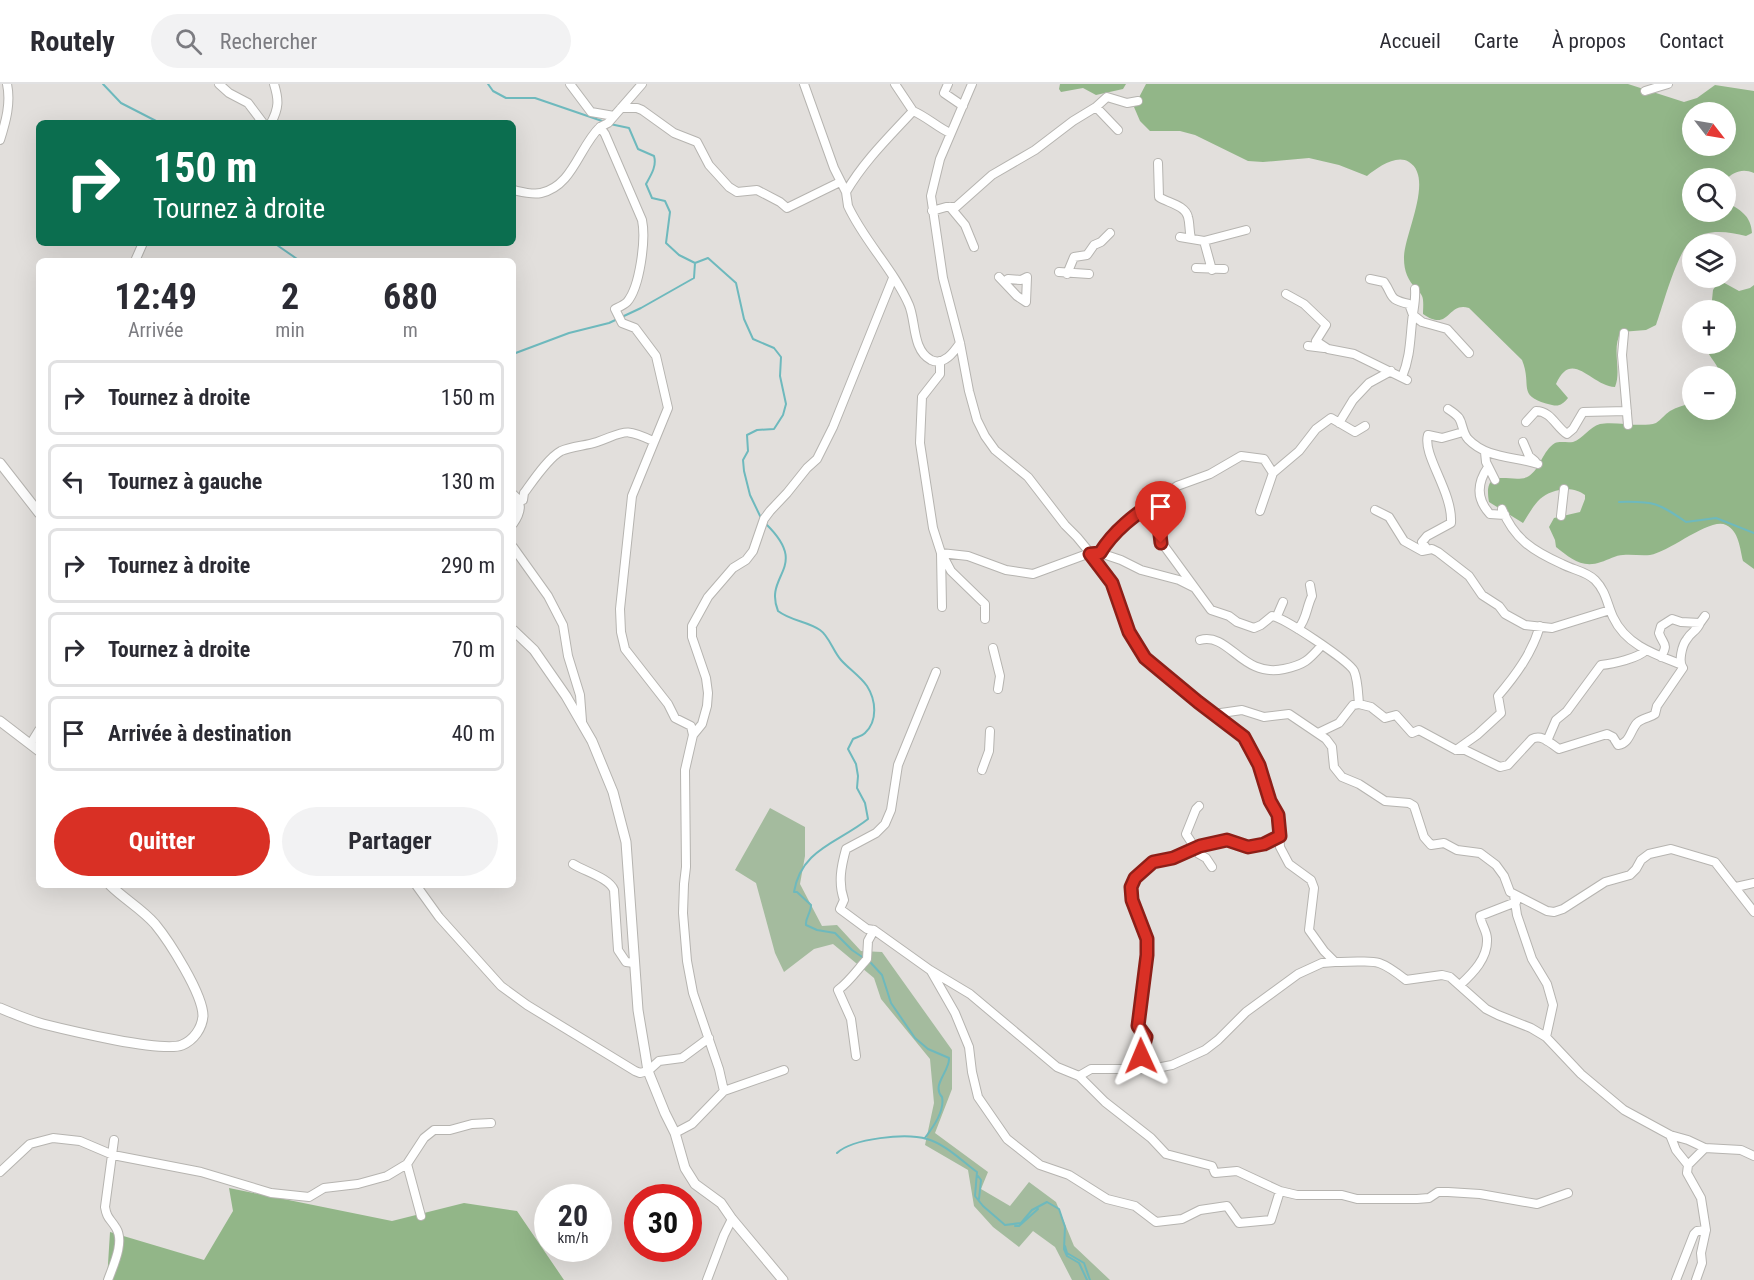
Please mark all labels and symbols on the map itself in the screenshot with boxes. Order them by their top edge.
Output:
north arrow [1682,102,1736,156]
pin [1135,481,1186,543]
position arrow [1109,1024,1173,1088]
speed limit sign: 30 [624,1184,702,1262]

